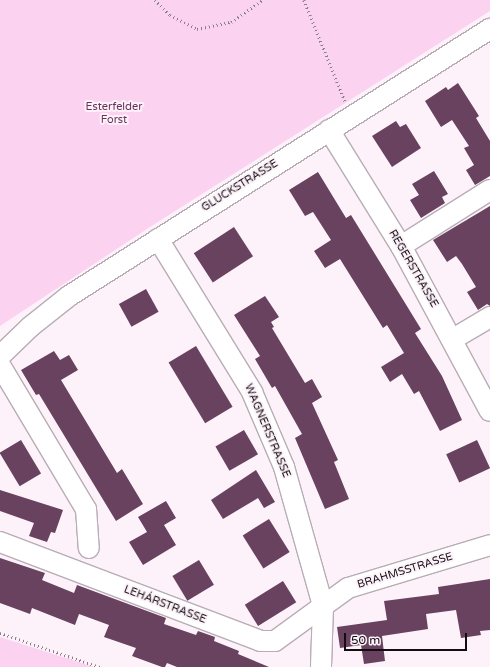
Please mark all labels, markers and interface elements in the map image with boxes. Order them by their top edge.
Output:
park label: Esterfelder Forst [86,101,142,127]
street label: GLUCKSTRASSE [199,157,281,215]
street label: REGERSTRASSE [385,228,441,310]
street label: WAGNERSTRASSE [241,382,293,480]
street label: BRAHMSSTRASSE [356,550,454,592]
street label: LEHÁRSTRASSE [122,583,208,627]
scale bar [346,625,469,651]
text: 50 m [351,633,380,647]

